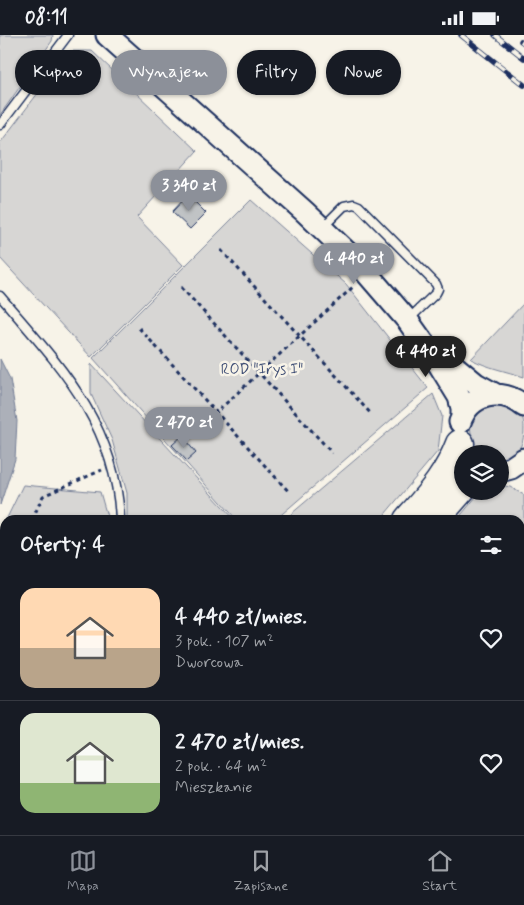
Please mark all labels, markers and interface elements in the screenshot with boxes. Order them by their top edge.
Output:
text: 08:11 [25,5,68,30]
chip: Kupno [15,50,101,95]
chip: Wynajem [111,50,227,95]
chip: Filtry [237,50,316,95]
chip: Nowe [326,50,401,95]
pin: 3 340 zł [137,169,241,212]
text: 3 340 zł [162,175,216,196]
pin: 4 440 zł [302,243,406,285]
text: 4 440 zł [324,248,384,269]
pin: 4 440 zł [374,335,478,378]
text: 4 440 zł [396,341,456,362]
park label: ROD "Irys I" [221,360,303,380]
pin: 2 470 zł [132,407,236,449]
text: 2 470 zł [155,412,213,433]
map controls [454,445,509,500]
button: layers [454,445,509,500]
text: Oferty: 4 [20,531,105,559]
icon: filters [477,531,505,559]
text: 4 440 zł/mies. [175,603,307,631]
icon: home [60,608,120,668]
icon: heart [477,624,505,652]
text: 3 pok. · 107 m² [175,631,274,652]
text: Dworcowa [175,652,243,673]
text: 2 470 zł/mies. [175,728,304,756]
icon: home [60,733,120,793]
icon: heart [477,749,505,777]
text: 2 pok. · 64 m² [175,756,267,777]
text: Mieszkanie [175,777,253,798]
tab: Mapa [67,847,99,895]
tab: Zapisane [233,847,288,895]
tab: Start [422,847,457,895]

